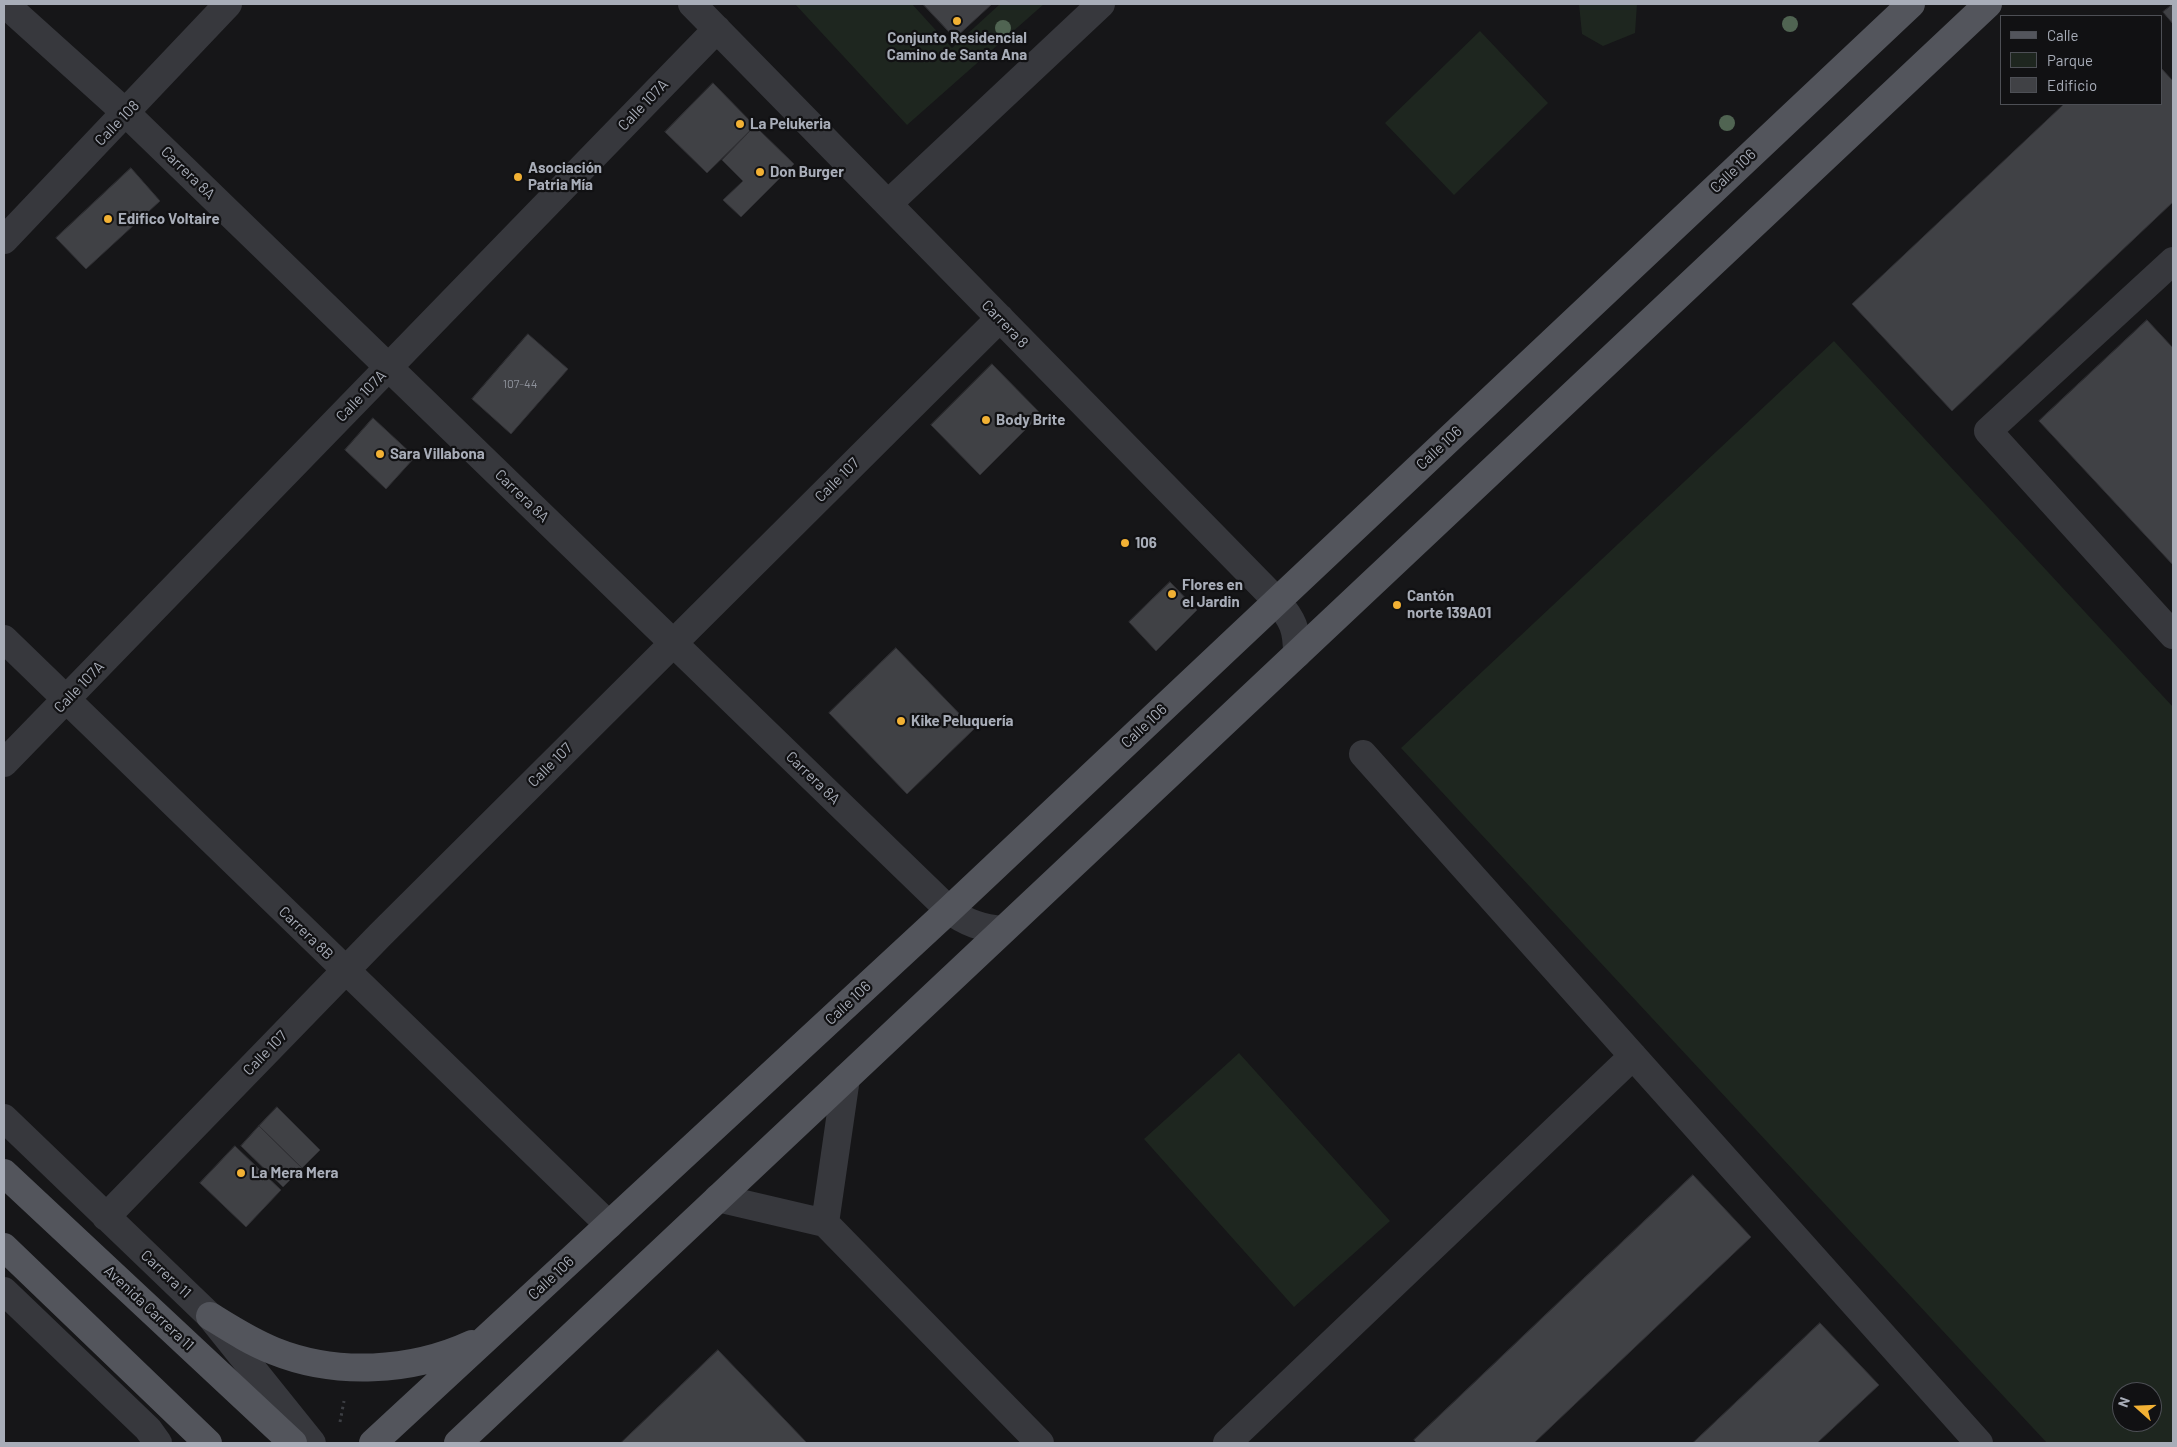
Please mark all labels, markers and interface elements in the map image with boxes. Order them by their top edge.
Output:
marker: Conjunto Residencial Camino de Santa Ana [951,15,963,27]
legend [2000,15,2162,105]
text: Calle [2047,26,2079,44]
place label: Conjunto Residencial Camino de Santa Ana [887,29,1027,64]
text: Parque [2047,51,2093,69]
street label: Calle 107A [614,76,672,134]
text: Edificio [2047,76,2097,94]
street label: Calle 108 [91,97,143,149]
place label: La Pelukeria [750,115,831,133]
marker: La Pelukeria [734,118,746,130]
street label: Carrera 8A [157,143,219,203]
street label: Calle 106 [1706,145,1760,197]
place label: Asociación Patria Mía [528,159,602,194]
place label: Don Burger [770,163,844,181]
marker: Don Burger [754,166,766,178]
marker: Asociación Patria Mía [512,171,524,183]
place label: Edifico Voltaire [118,210,220,228]
marker: Edifico Voltaire [102,213,114,225]
street label: Carrera 8 [978,296,1032,352]
street label: Calle 107A [332,367,390,425]
house number: 107-44 [503,377,537,391]
place label: Body Brite [996,411,1065,429]
marker: Body Brite [980,414,992,426]
street label: Calle 106 [1412,422,1466,474]
place label: Sara Villabona [390,445,485,463]
marker: Sara Villabona [374,448,386,460]
street label: Calle 107 [811,454,863,506]
street label: Carrera 8A [491,466,553,526]
place label: 106 [1135,534,1157,552]
marker: 106 [1119,537,1131,549]
place label: Flores en el Jardin [1182,576,1243,611]
place label: Cantón norte 139A01 [1407,587,1491,622]
marker: Flores en el Jardin [1166,588,1178,600]
marker: Cantón norte 139A01 [1391,599,1403,611]
street label: Calle 107A [50,658,108,716]
street label: Calle 106 [1117,700,1171,752]
place label: Kike Peluquería [911,712,1013,730]
marker: Kike Peluquería [895,715,907,727]
street label: Calle 107 [524,739,576,791]
street label: Carrera 8A [782,748,844,808]
street label: Carrera 8B [275,903,337,963]
street label: Calle 106 [821,977,875,1029]
street label: Calle 107 [239,1027,291,1079]
place label: La Mera Mera [251,1164,338,1182]
marker: La Mera Mera [235,1167,247,1179]
street label: Carrera 11 [137,1246,195,1302]
street label: Calle 106 [524,1252,578,1304]
street label: Avenida Carrera 11 [100,1262,198,1354]
north arrow [2112,1382,2162,1432]
text: N [2114,1395,2133,1409]

